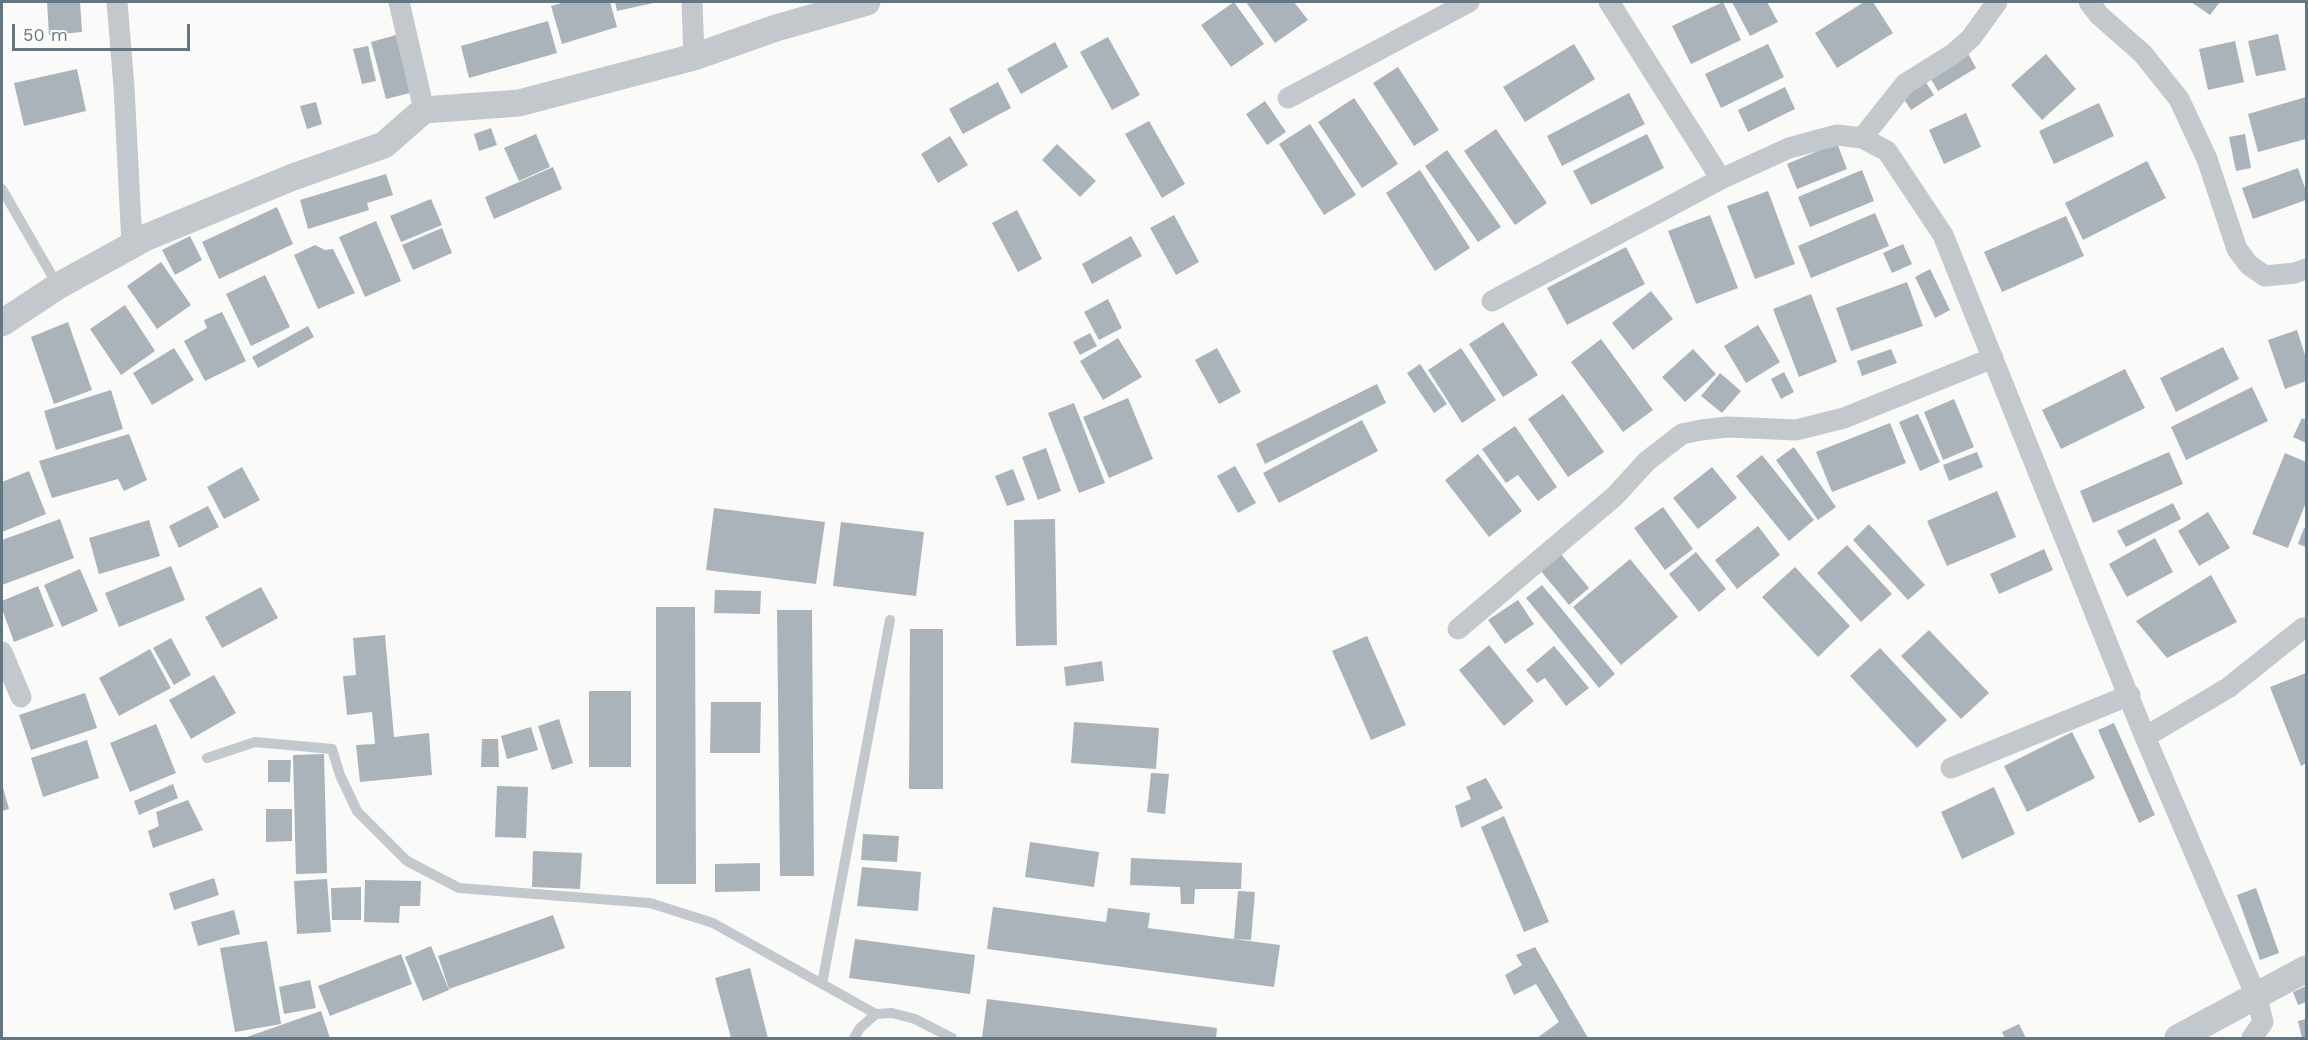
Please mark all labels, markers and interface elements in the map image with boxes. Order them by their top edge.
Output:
scale bar [15,12,194,50]
text: 50 m [23,24,68,45]

